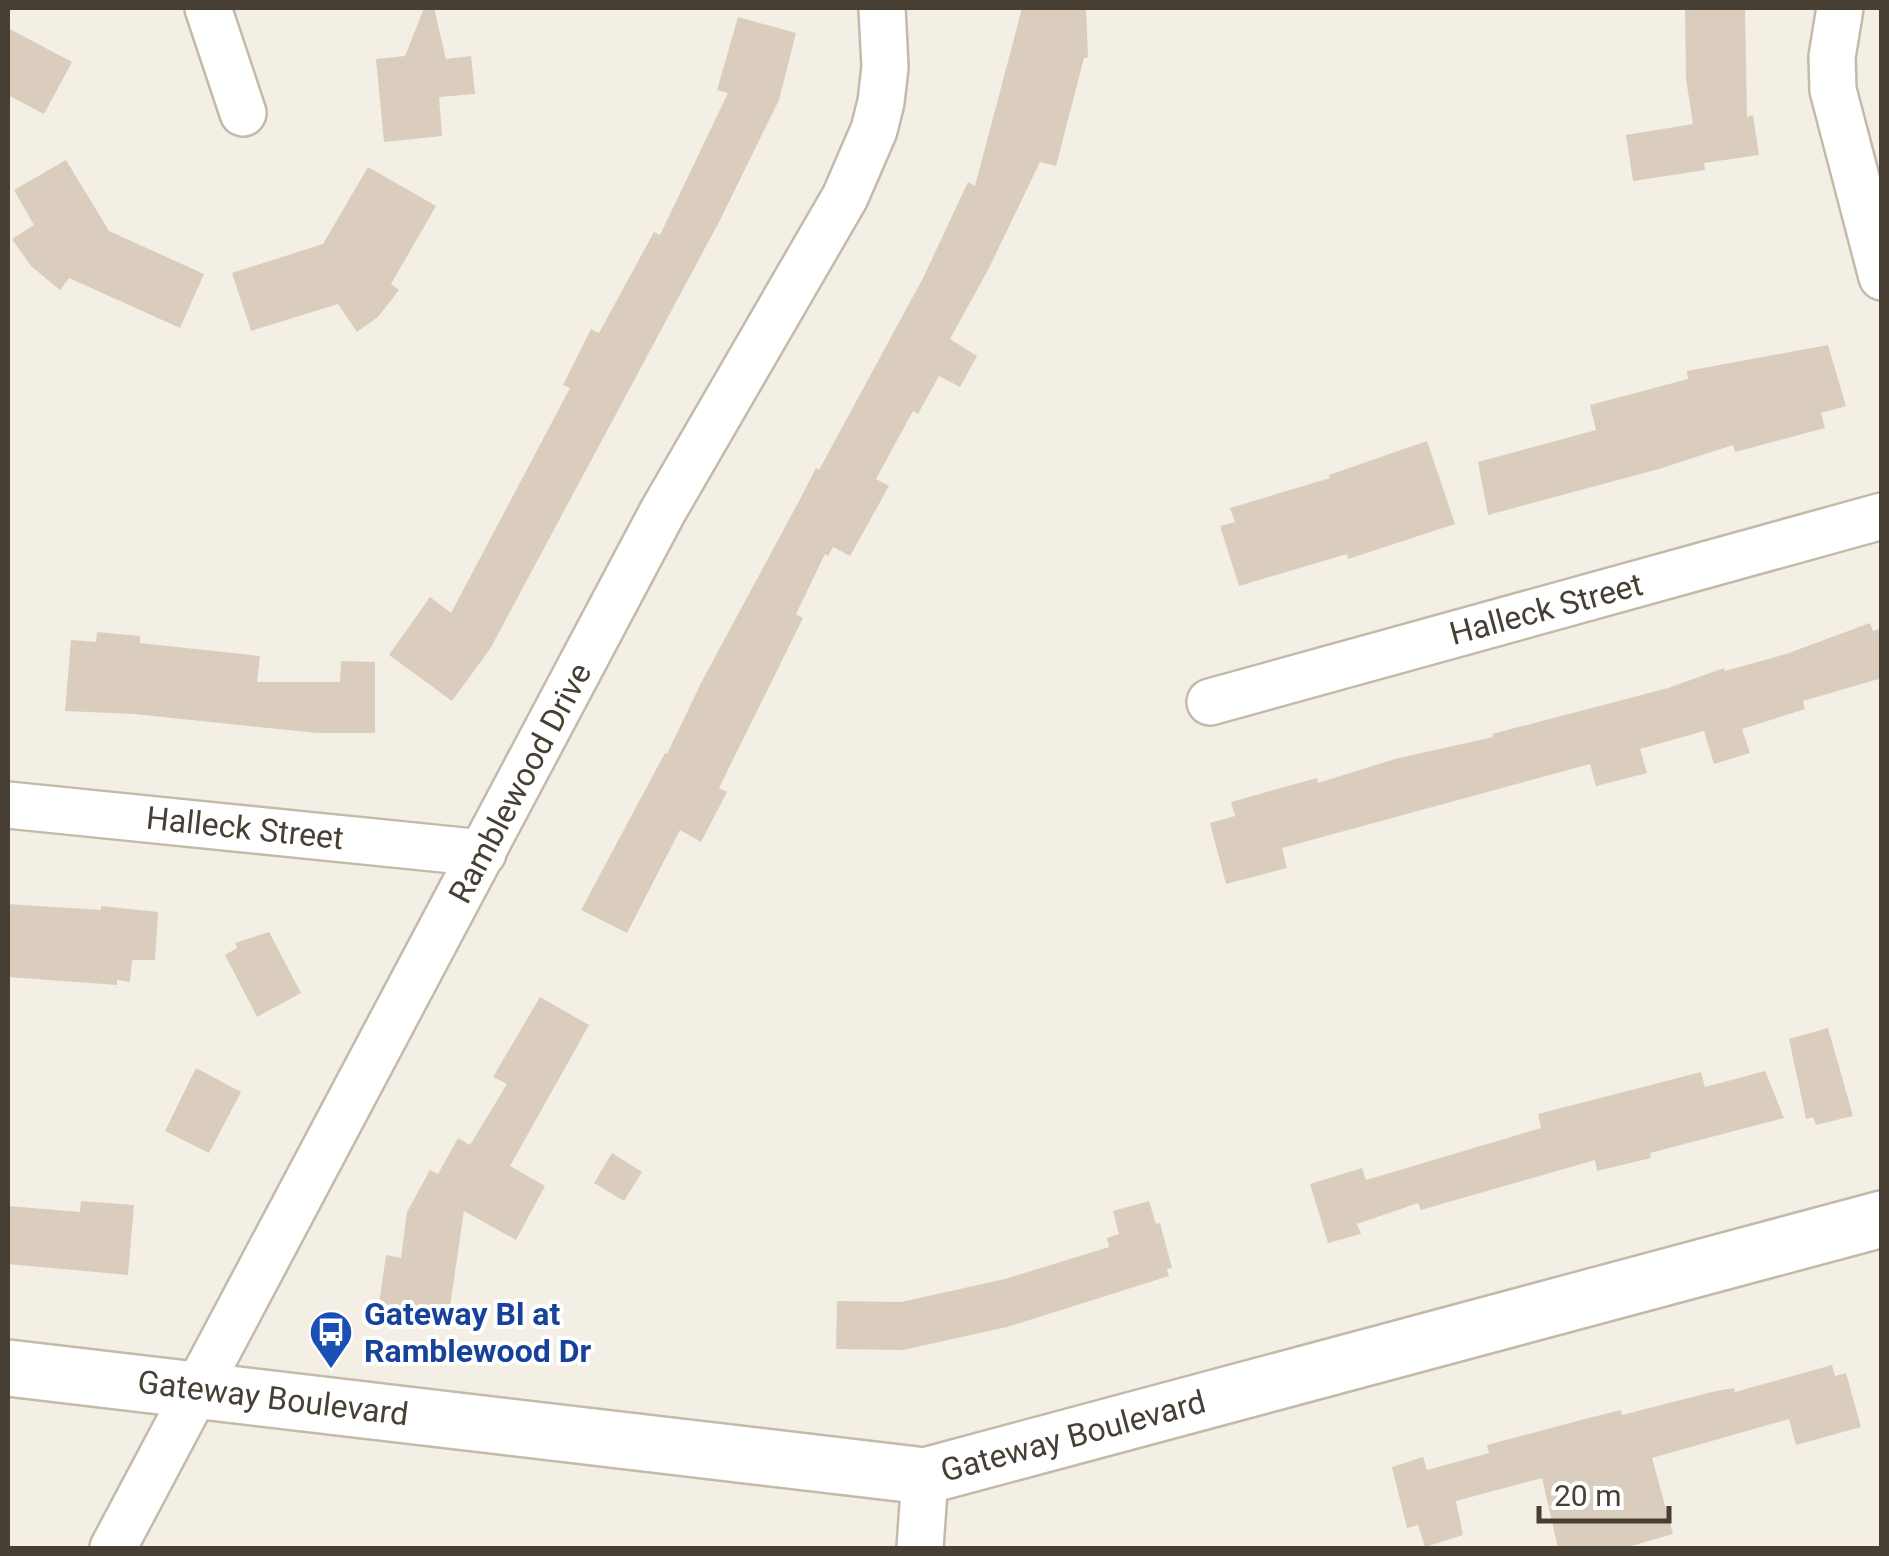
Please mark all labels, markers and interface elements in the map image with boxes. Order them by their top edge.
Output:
street label: Halleck Street [1445,565,1647,653]
street label: Ramblewood Drive [441,657,599,909]
street label: Halleck Street [145,799,345,857]
place label: Gateway Bl at Ramblewood Dr [364,1295,591,1370]
bus stop icon: Gateway Bl at Ramblewood Dr [308,1309,354,1370]
street label: Gateway Boulevard [135,1363,411,1433]
street label: Gateway Boulevard [936,1382,1210,1490]
scale bar [1539,1461,1669,1523]
text: 20 m [1554,1478,1621,1513]

